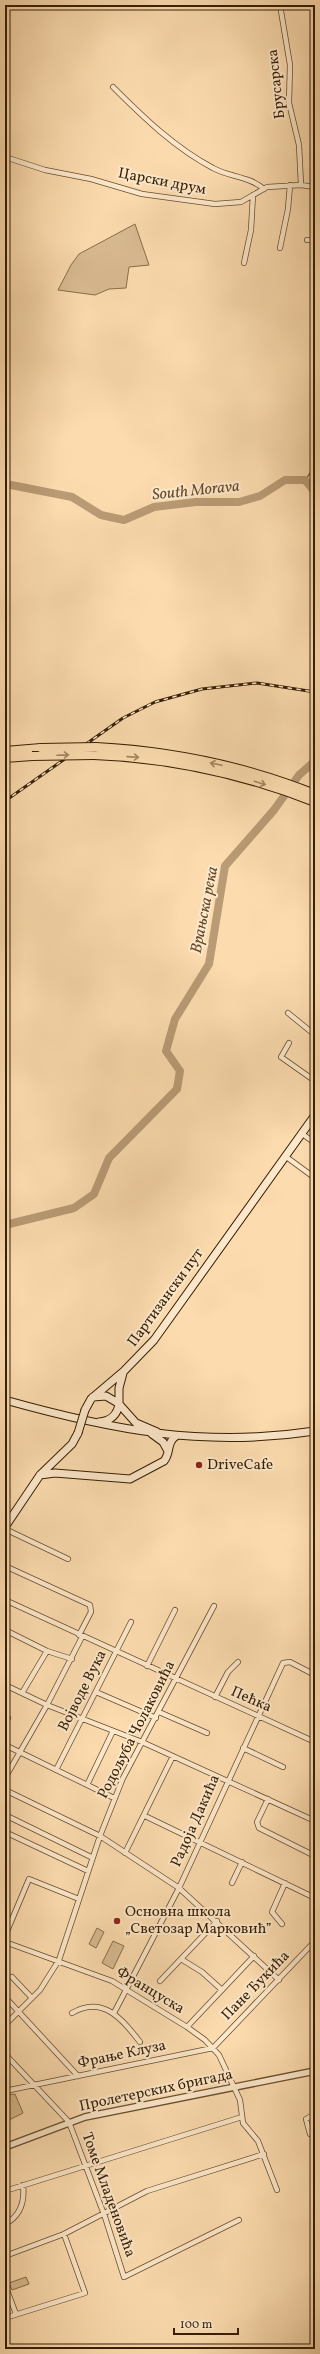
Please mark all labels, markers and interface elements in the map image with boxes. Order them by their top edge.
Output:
street label: Брусарска [263,48,291,120]
street label: Царски друм [116,163,208,201]
water label: South Morava [151,475,241,507]
one-way arrow [56,751,69,759]
one-way arrow [126,754,139,761]
one-way arrow [210,759,223,767]
one-way arrow [254,780,267,787]
water label: Врањска река [186,864,224,955]
street label: Партизански пут [123,1244,209,1352]
place label: DriveCafe [207,1455,273,1476]
marker: DriveCafe [194,1460,204,1470]
street label: Војводе Вука [54,1647,112,1735]
street label: Родољуба Чолаковића [93,1657,181,1803]
street label: Пећка [227,1682,275,1718]
street label: Радоја Дакића [166,1771,226,1871]
place label: Основна школа „Светозар Марковић” [125,1902,272,1940]
marker: Основна школа „Светозар Марковић” [112,1916,122,1926]
street label: Пане Ђукића [217,1946,295,2026]
street label: Француска [112,1962,188,2020]
street label: Фрање Клуза [76,2035,168,2075]
street label: Пролетерских бригада [77,2064,235,2118]
street label: Томе Младеновића [76,2130,140,2260]
scale bar [174,2310,238,2336]
text: 100 m [180,2317,213,2333]

